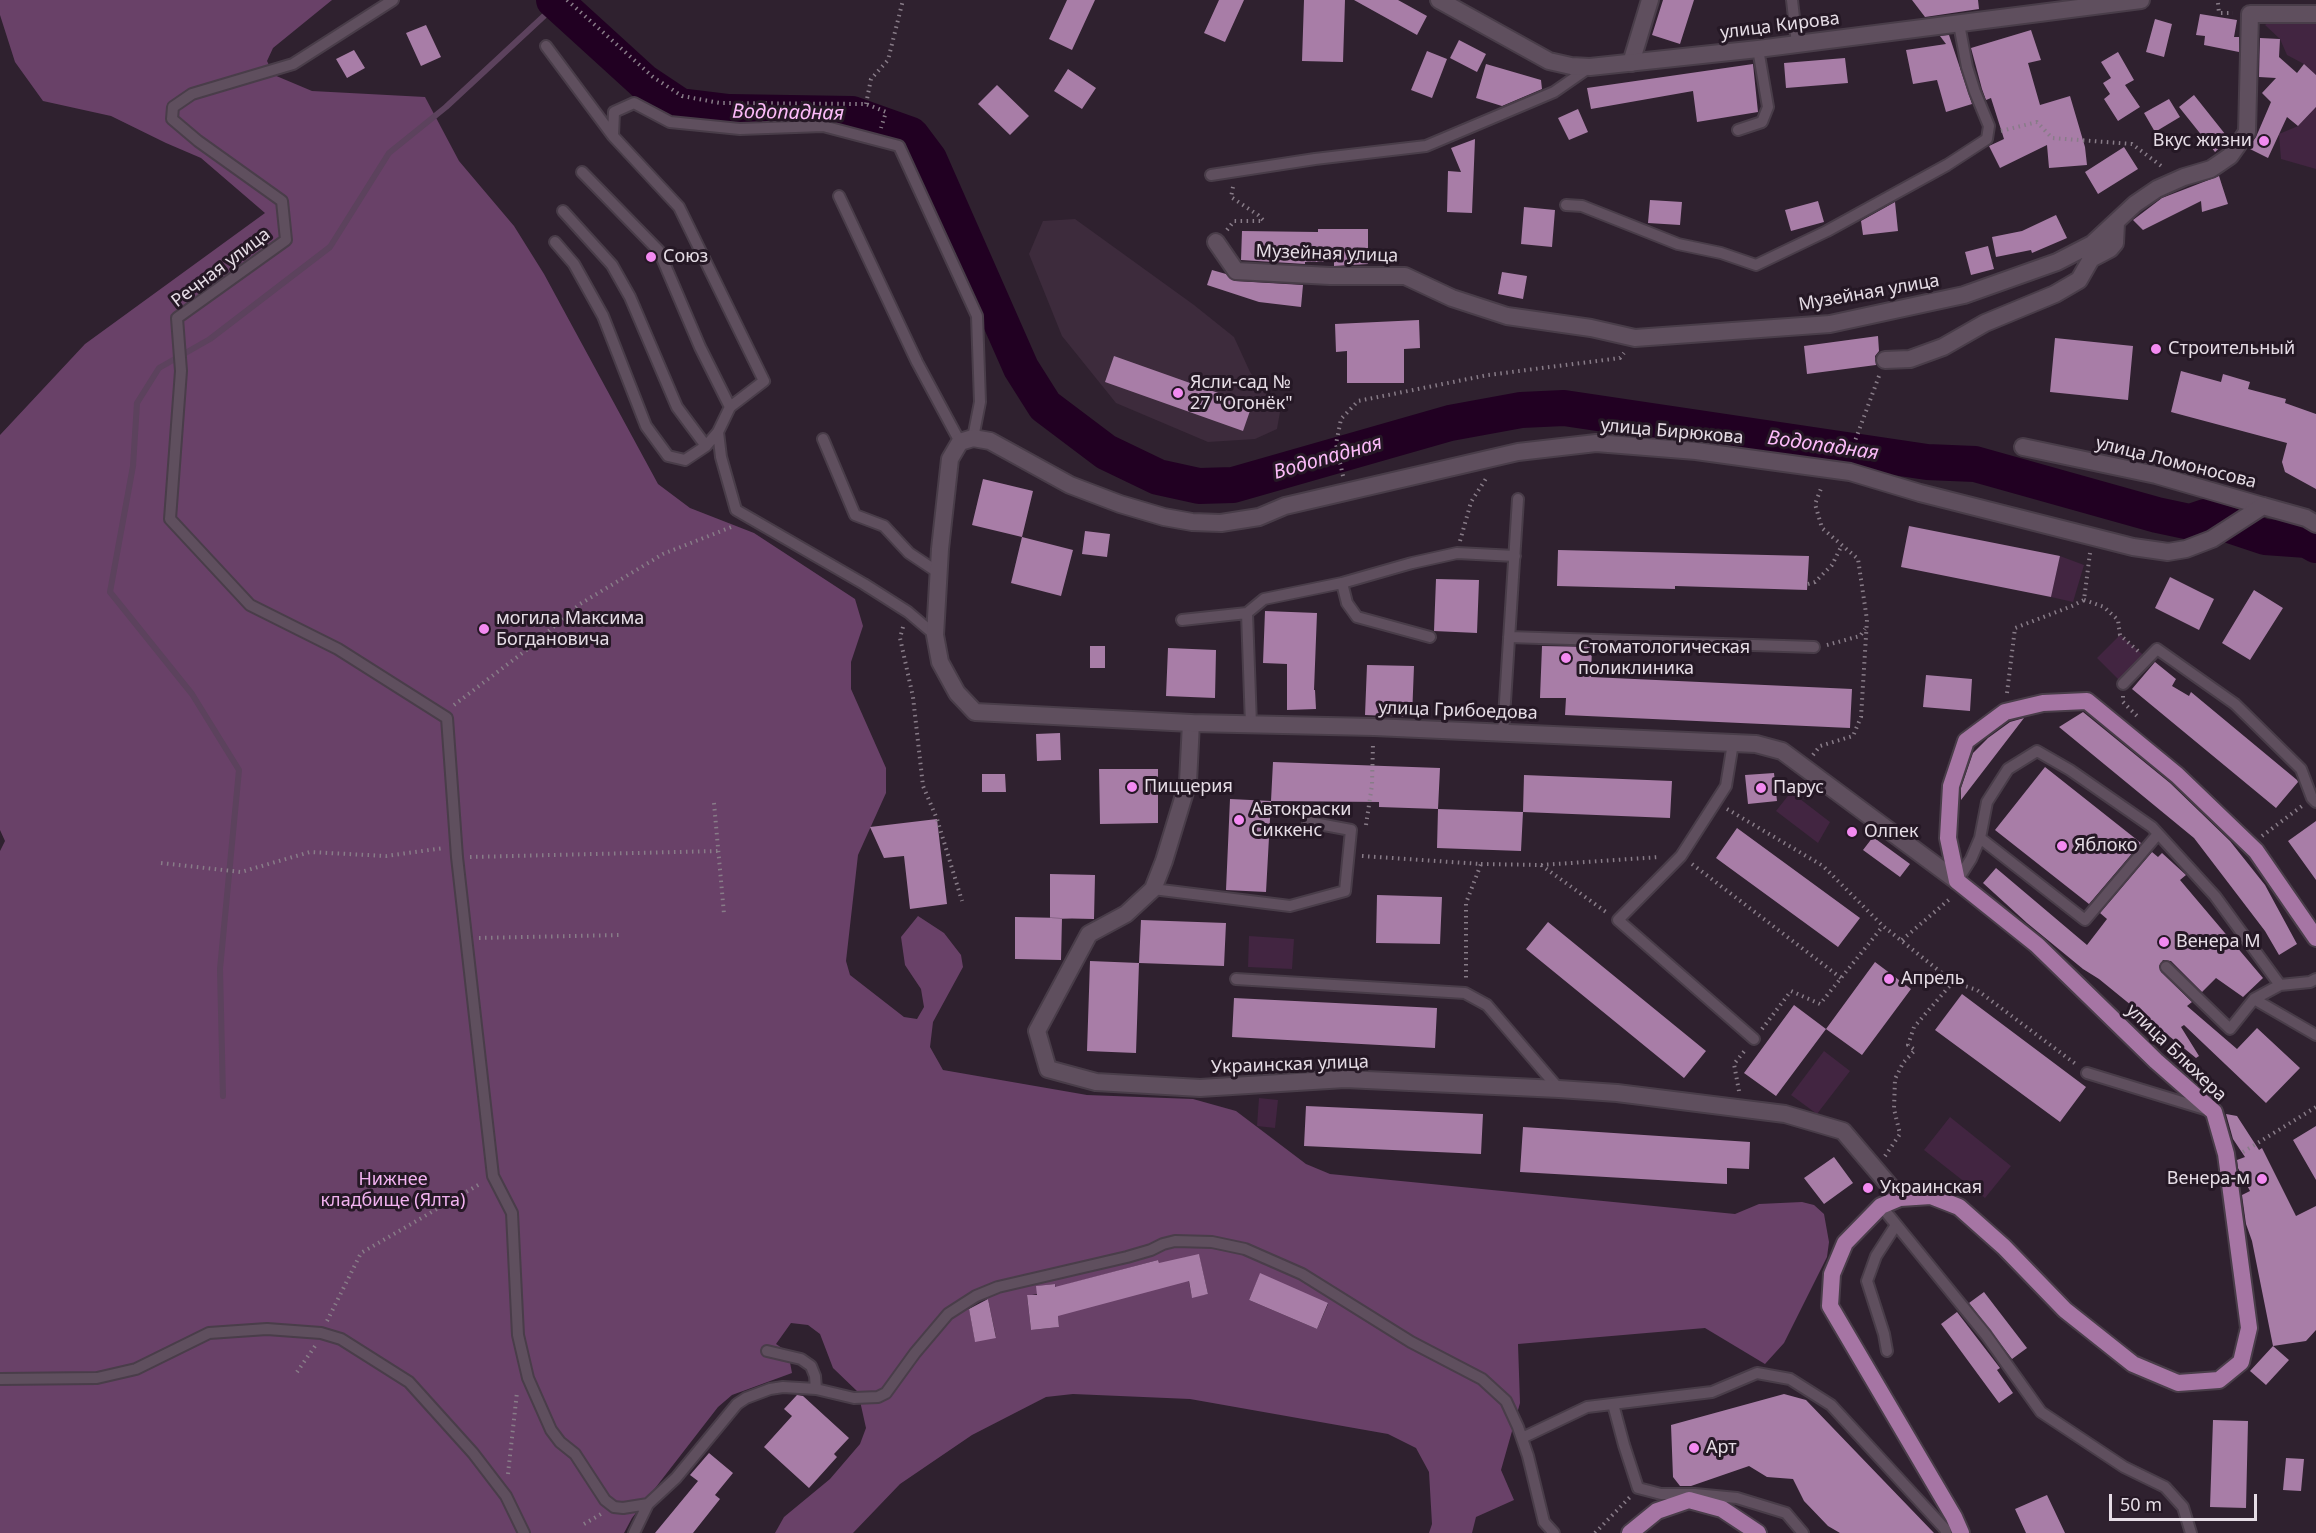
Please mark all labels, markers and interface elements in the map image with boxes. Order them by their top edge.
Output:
street label: улица Кирова [1719,8,1841,44]
water label: Водопадная [732,100,844,126]
place label: Вкус жизни [2153,130,2252,152]
marker: Вкус жизни [2257,134,2271,148]
street label: Речная улица [167,224,275,312]
street label: Музейная улица [1255,241,1399,267]
place label: Союз [663,246,708,268]
marker: Союз [644,250,658,264]
street label: Музейная улица [1797,270,1941,316]
place label: Строительный [2168,338,2295,360]
marker: Строительный [2149,342,2163,356]
place label: Ясли-сад № 27 "Огонёк" [1190,372,1293,415]
marker: Ясли-сад № 27 "Огонёк" [1171,386,1185,400]
street label: улица Бирюкова [1600,415,1744,449]
water label: Водопадная [1766,426,1880,466]
water label: Водопадная [1271,431,1385,485]
street label: улица Ломоносова [2093,433,2259,493]
place label: могила Максима Богдановича [496,608,644,650]
marker: могила Максима Богдановича [477,622,491,636]
place label: Стоматологическая поликлиника [1578,637,1750,680]
marker: Стоматологическая поликлиника [1559,651,1573,665]
street label: улица Грибоедова [1378,697,1538,725]
place label: Пиццерия [1144,776,1233,798]
place label: Парус [1773,777,1824,799]
marker: Пиццерия [1125,780,1139,794]
marker: Парус [1754,781,1768,795]
place label: Автокраски Сиккенс [1251,799,1351,842]
marker: Автокраски Сиккенс [1232,813,1246,827]
place label: Олпек [1864,821,1918,843]
marker: Олпек [1845,825,1859,839]
place label: Яблоко [2074,835,2137,857]
marker: Яблоко [2055,839,2069,853]
place label: Венера М [2176,931,2261,953]
marker: Венера М [2157,935,2171,949]
place label: Апрель [1901,968,1965,990]
marker: Апрель [1882,972,1896,986]
street label: улица Блюхера [2121,1000,2231,1106]
street label: Украинская улица [1211,1051,1369,1079]
place label: Венера-м [2167,1168,2250,1190]
park label: Нижнее кладбище (Ялта) [321,1169,465,1212]
marker: Венера-м [2255,1172,2269,1186]
place label: Украинская [1880,1177,1982,1199]
marker: Украинская [1861,1181,1875,1195]
place label: Арт [1706,1437,1737,1459]
marker: Арт [1687,1441,1701,1455]
scale bar [2112,1482,2260,1520]
text: 50 m [2120,1492,2162,1516]

